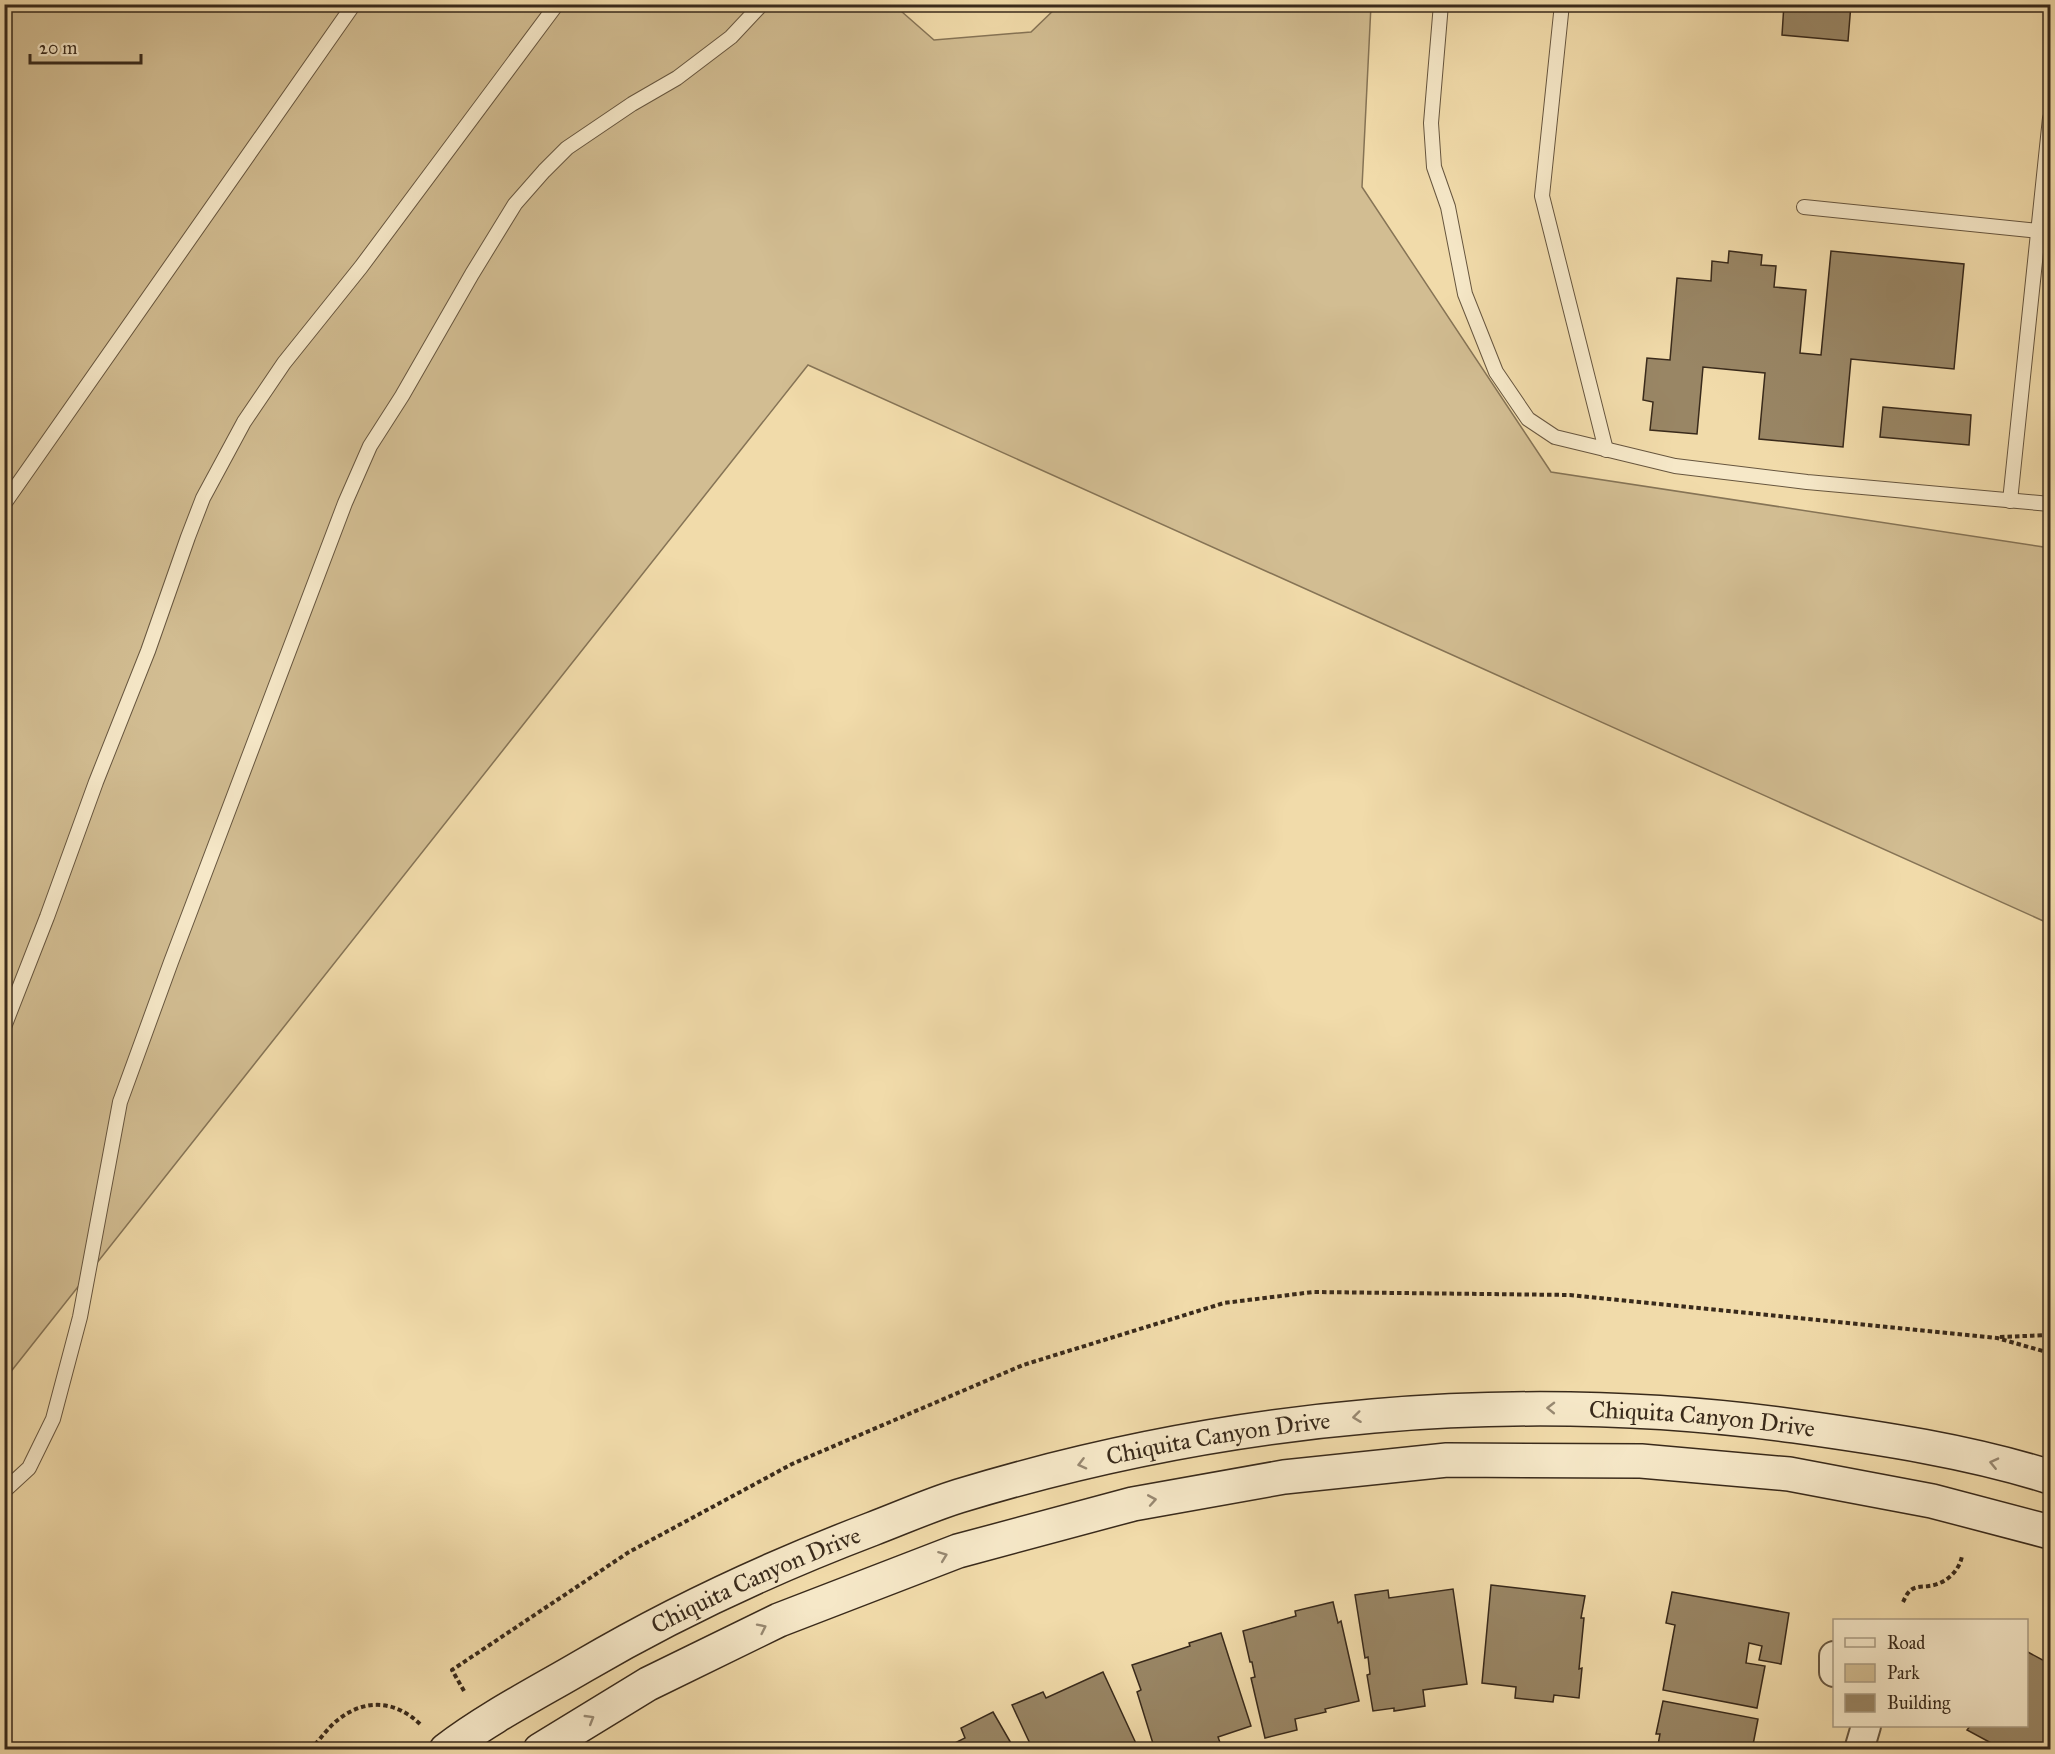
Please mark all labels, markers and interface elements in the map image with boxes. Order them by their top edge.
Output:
scale bar [30,27,141,65]
text: 20 m [39,37,77,59]
street label: Chiquita Canyon Drive [1588,1394,1817,1444]
one-way arrow [1547,1402,1556,1415]
street label: Chiquita Canyon Drive [1103,1405,1332,1472]
one-way arrow [1352,1411,1361,1423]
one-way arrow [1077,1456,1087,1469]
one-way arrow [1989,1457,1999,1470]
one-way arrow [1146,1494,1156,1507]
street label: Chiquita Canyon Drive [646,1520,865,1641]
one-way arrow [937,1551,948,1563]
legend [1833,1619,2028,1727]
one-way arrow [756,1624,766,1635]
text: Road [1887,1632,1925,1654]
text: Park [1887,1662,1920,1684]
text: Building [1887,1692,1951,1715]
one-way arrow [584,1715,594,1727]

